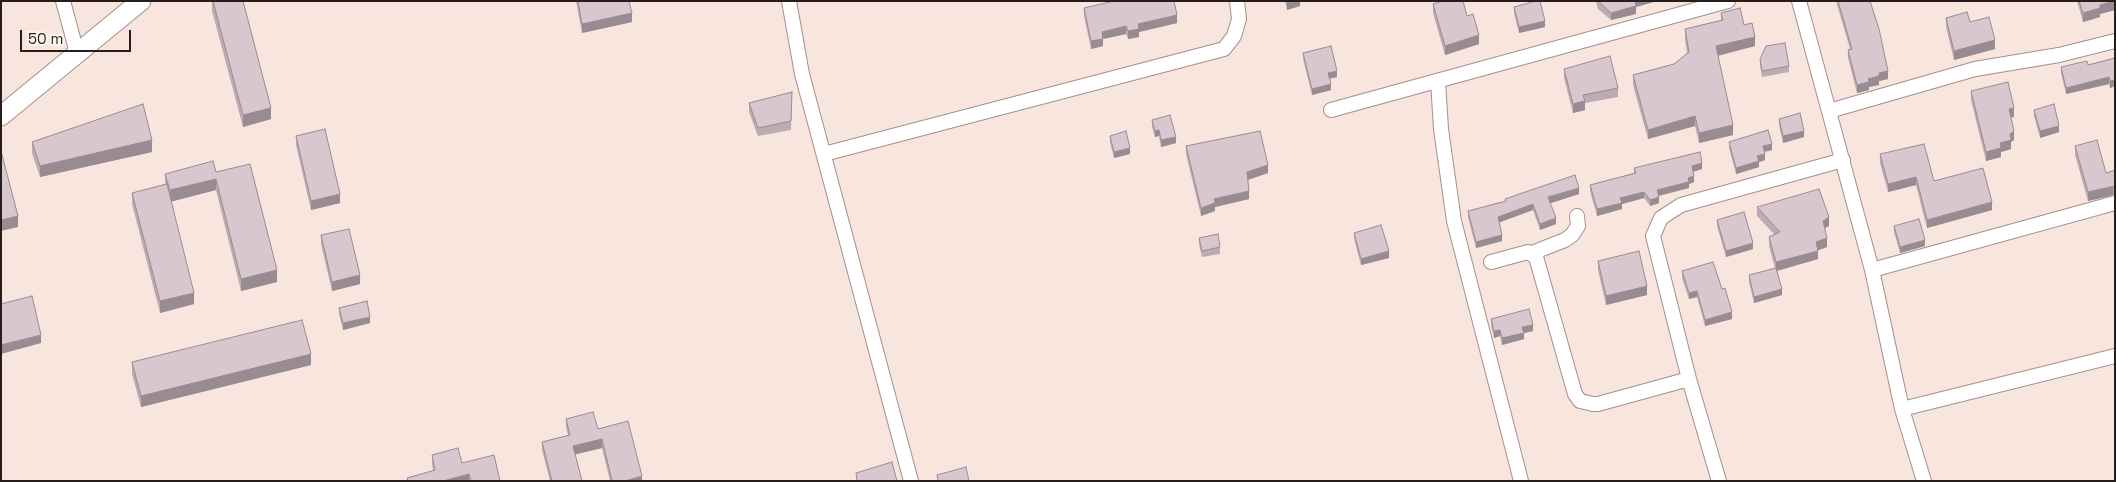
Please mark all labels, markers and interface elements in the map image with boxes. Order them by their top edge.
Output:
scale bar [22,20,134,52]
text: 50 m [28,29,63,48]

